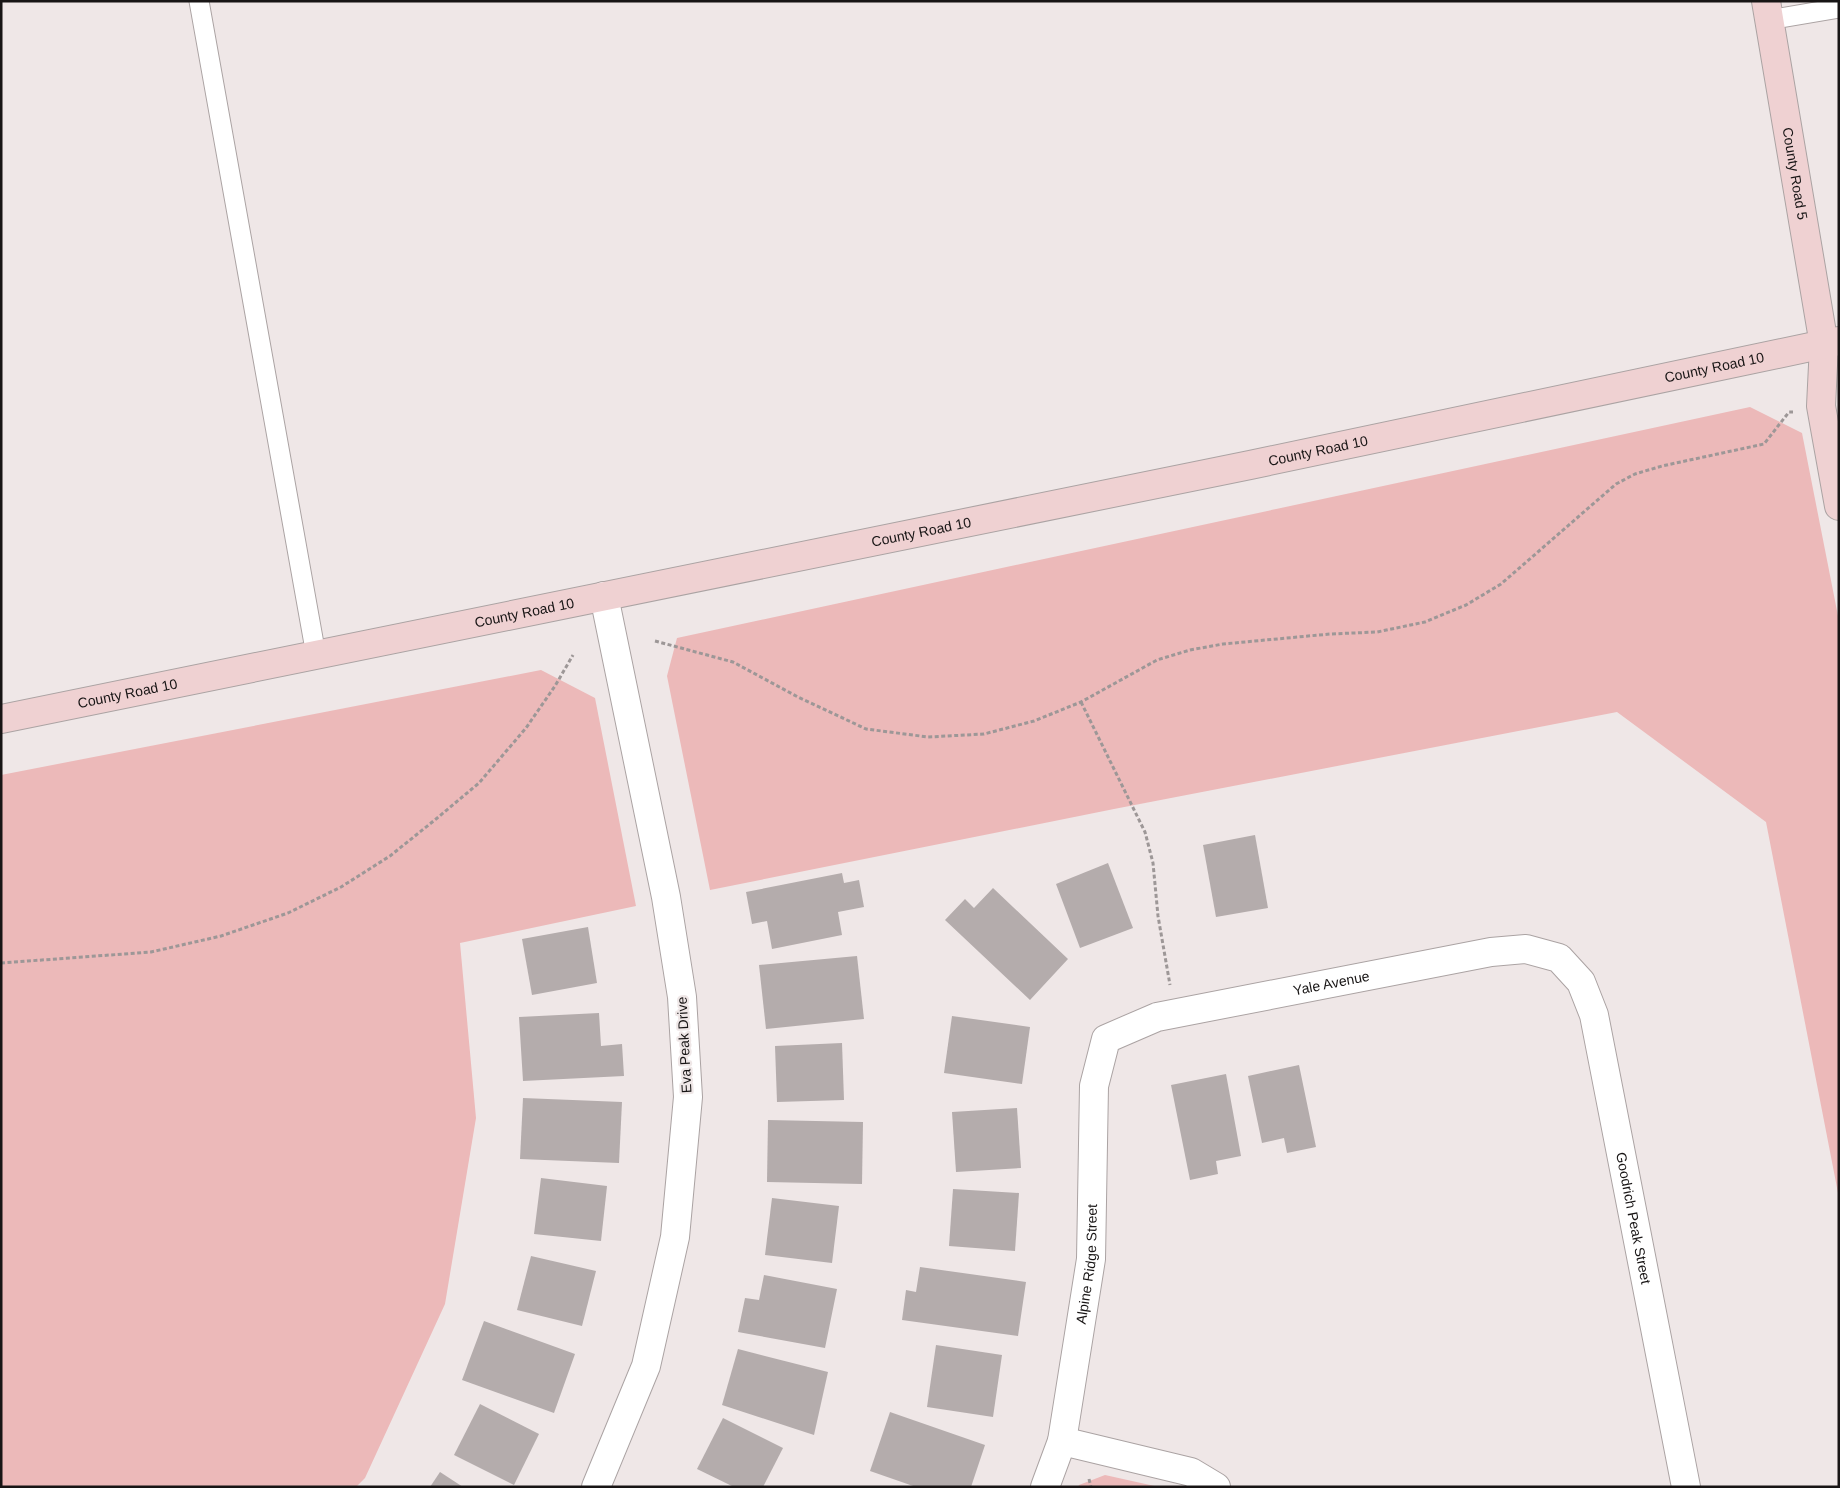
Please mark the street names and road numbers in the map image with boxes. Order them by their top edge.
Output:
street label: County Road 5 [1779,126,1811,221]
street label: County Road 10 [1663,349,1766,386]
street label: County Road 10 [1267,432,1369,469]
street label: County Road 10 [870,514,973,550]
street label: County Road 10 [473,595,576,631]
street label: County Road 10 [76,675,179,711]
street label: Yale Avenue [1292,968,1371,998]
street label: Eva Peak Drive [673,996,695,1094]
street label: Goodrich Peak Street [1613,1151,1654,1286]
street label: Alpine Ridge Street [1073,1204,1100,1325]

